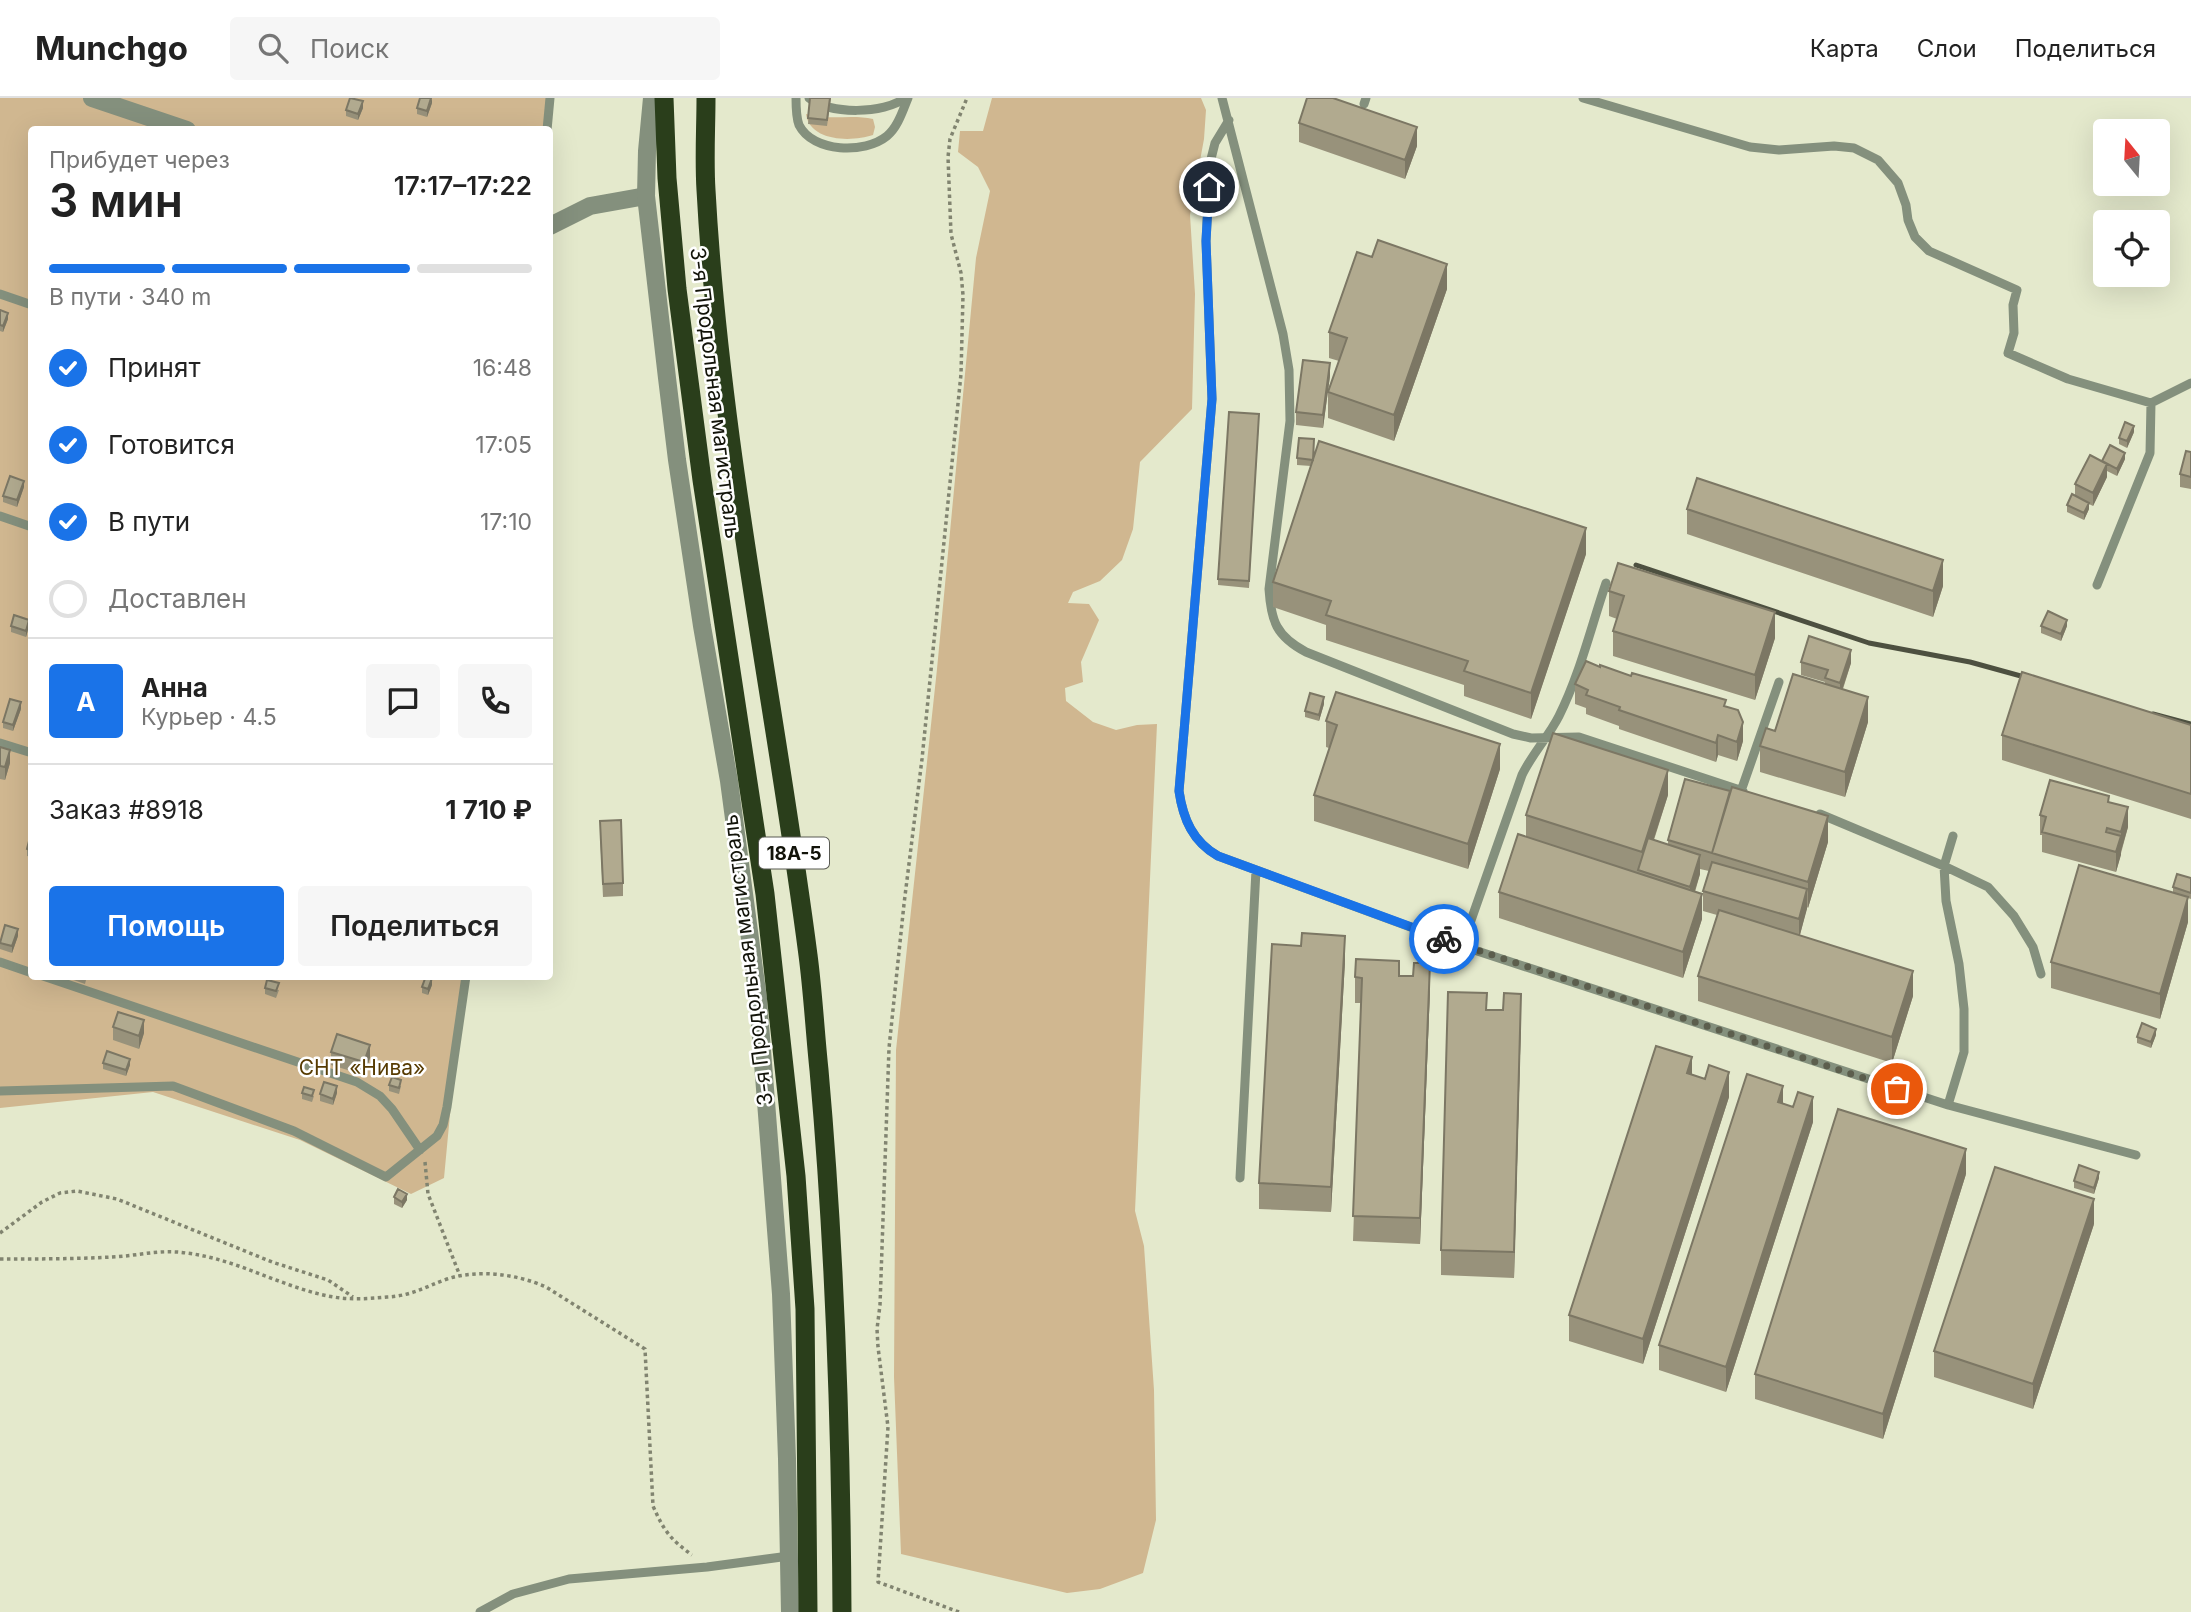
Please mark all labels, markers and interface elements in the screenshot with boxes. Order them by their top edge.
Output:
search box [230,17,720,80]
text: Munchgo [35,28,188,68]
icon: search [254,29,292,67]
text: Поиск [310,33,389,64]
text: Карта [1810,34,1879,63]
text: Слои [1917,34,1977,63]
text: Поделиться [2015,34,2156,63]
north arrow [2093,119,2170,196]
map controls [2093,119,2170,287]
text: Прибудет через [49,146,230,174]
pin [1179,157,1239,217]
icon: home [1190,168,1228,206]
text: 17:17–17:22 [394,170,532,201]
text: 3 мин [49,172,183,228]
button: locate [2093,210,2170,287]
street label: 3-я Продольная магистраль [685,246,746,540]
text: В пути · 340 m [49,283,211,311]
icon: check [49,349,87,387]
text: Принят [108,352,201,383]
text: 16:48 [473,354,532,382]
icon: check [49,426,87,464]
text: Готовится [108,429,235,460]
text: 17:05 [475,431,532,459]
icon: check [49,503,87,541]
text: В пути [108,506,190,537]
text: 17:10 [480,508,532,536]
text: Доставлен [108,583,247,614]
button: chat [366,664,440,738]
button: phone [458,664,532,738]
text: Анна [141,672,208,703]
text: А [76,686,96,717]
text: Курьер · 4.5 [141,703,277,731]
text: Заказ #8918 [49,794,204,825]
text: 1 710 ₽ [445,794,532,825]
street label: 3-я Продольная магистраль [717,813,778,1107]
road number: 18А-5 [759,838,829,868]
button: Помощь [49,886,284,966]
button: Поделиться [298,886,532,966]
courier [1409,904,1479,974]
icon: bike [1425,920,1463,958]
park label: СНТ «Нива» [299,1055,425,1080]
pin [1867,1059,1927,1119]
icon: bag [1878,1070,1916,1108]

